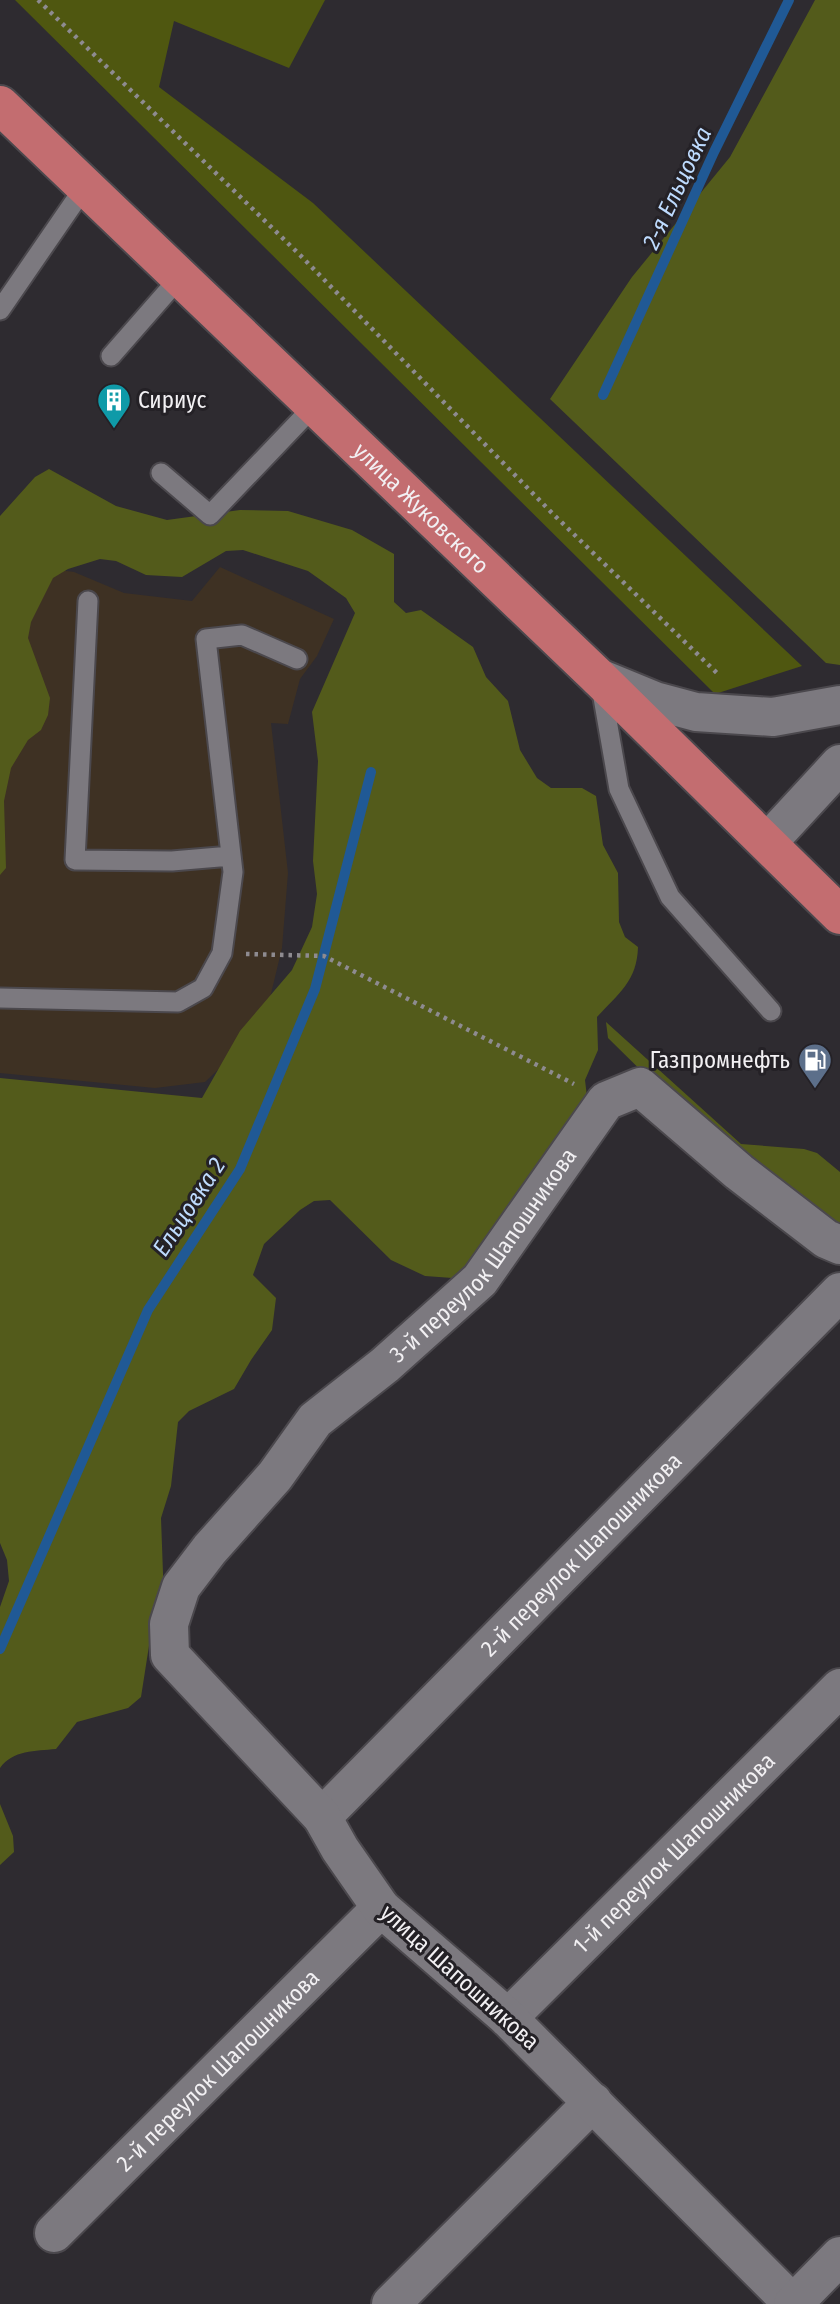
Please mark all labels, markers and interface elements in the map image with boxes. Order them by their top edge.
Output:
water label: 2-я Ельцовка [636,122,718,255]
building icon: Сириус [95,381,133,430]
place label: Сириус [138,386,206,414]
street label: улица Жуковского [348,437,495,579]
fuel station icon: Газпромнефть [796,1041,834,1090]
place label: Газпромнефть [650,1046,790,1074]
street label: 3-й переулок Шапошникова [384,1143,582,1368]
water label: Ельцовка 2 [147,1152,231,1261]
street label: 2-й переулок Шапошникова [475,1447,688,1662]
street label: 1-й переулок Шапошникова [567,1747,781,1959]
street label: улица Шапошникова [375,1898,545,2056]
street label: 2-й переулок Шапошникова [111,1963,325,2177]

